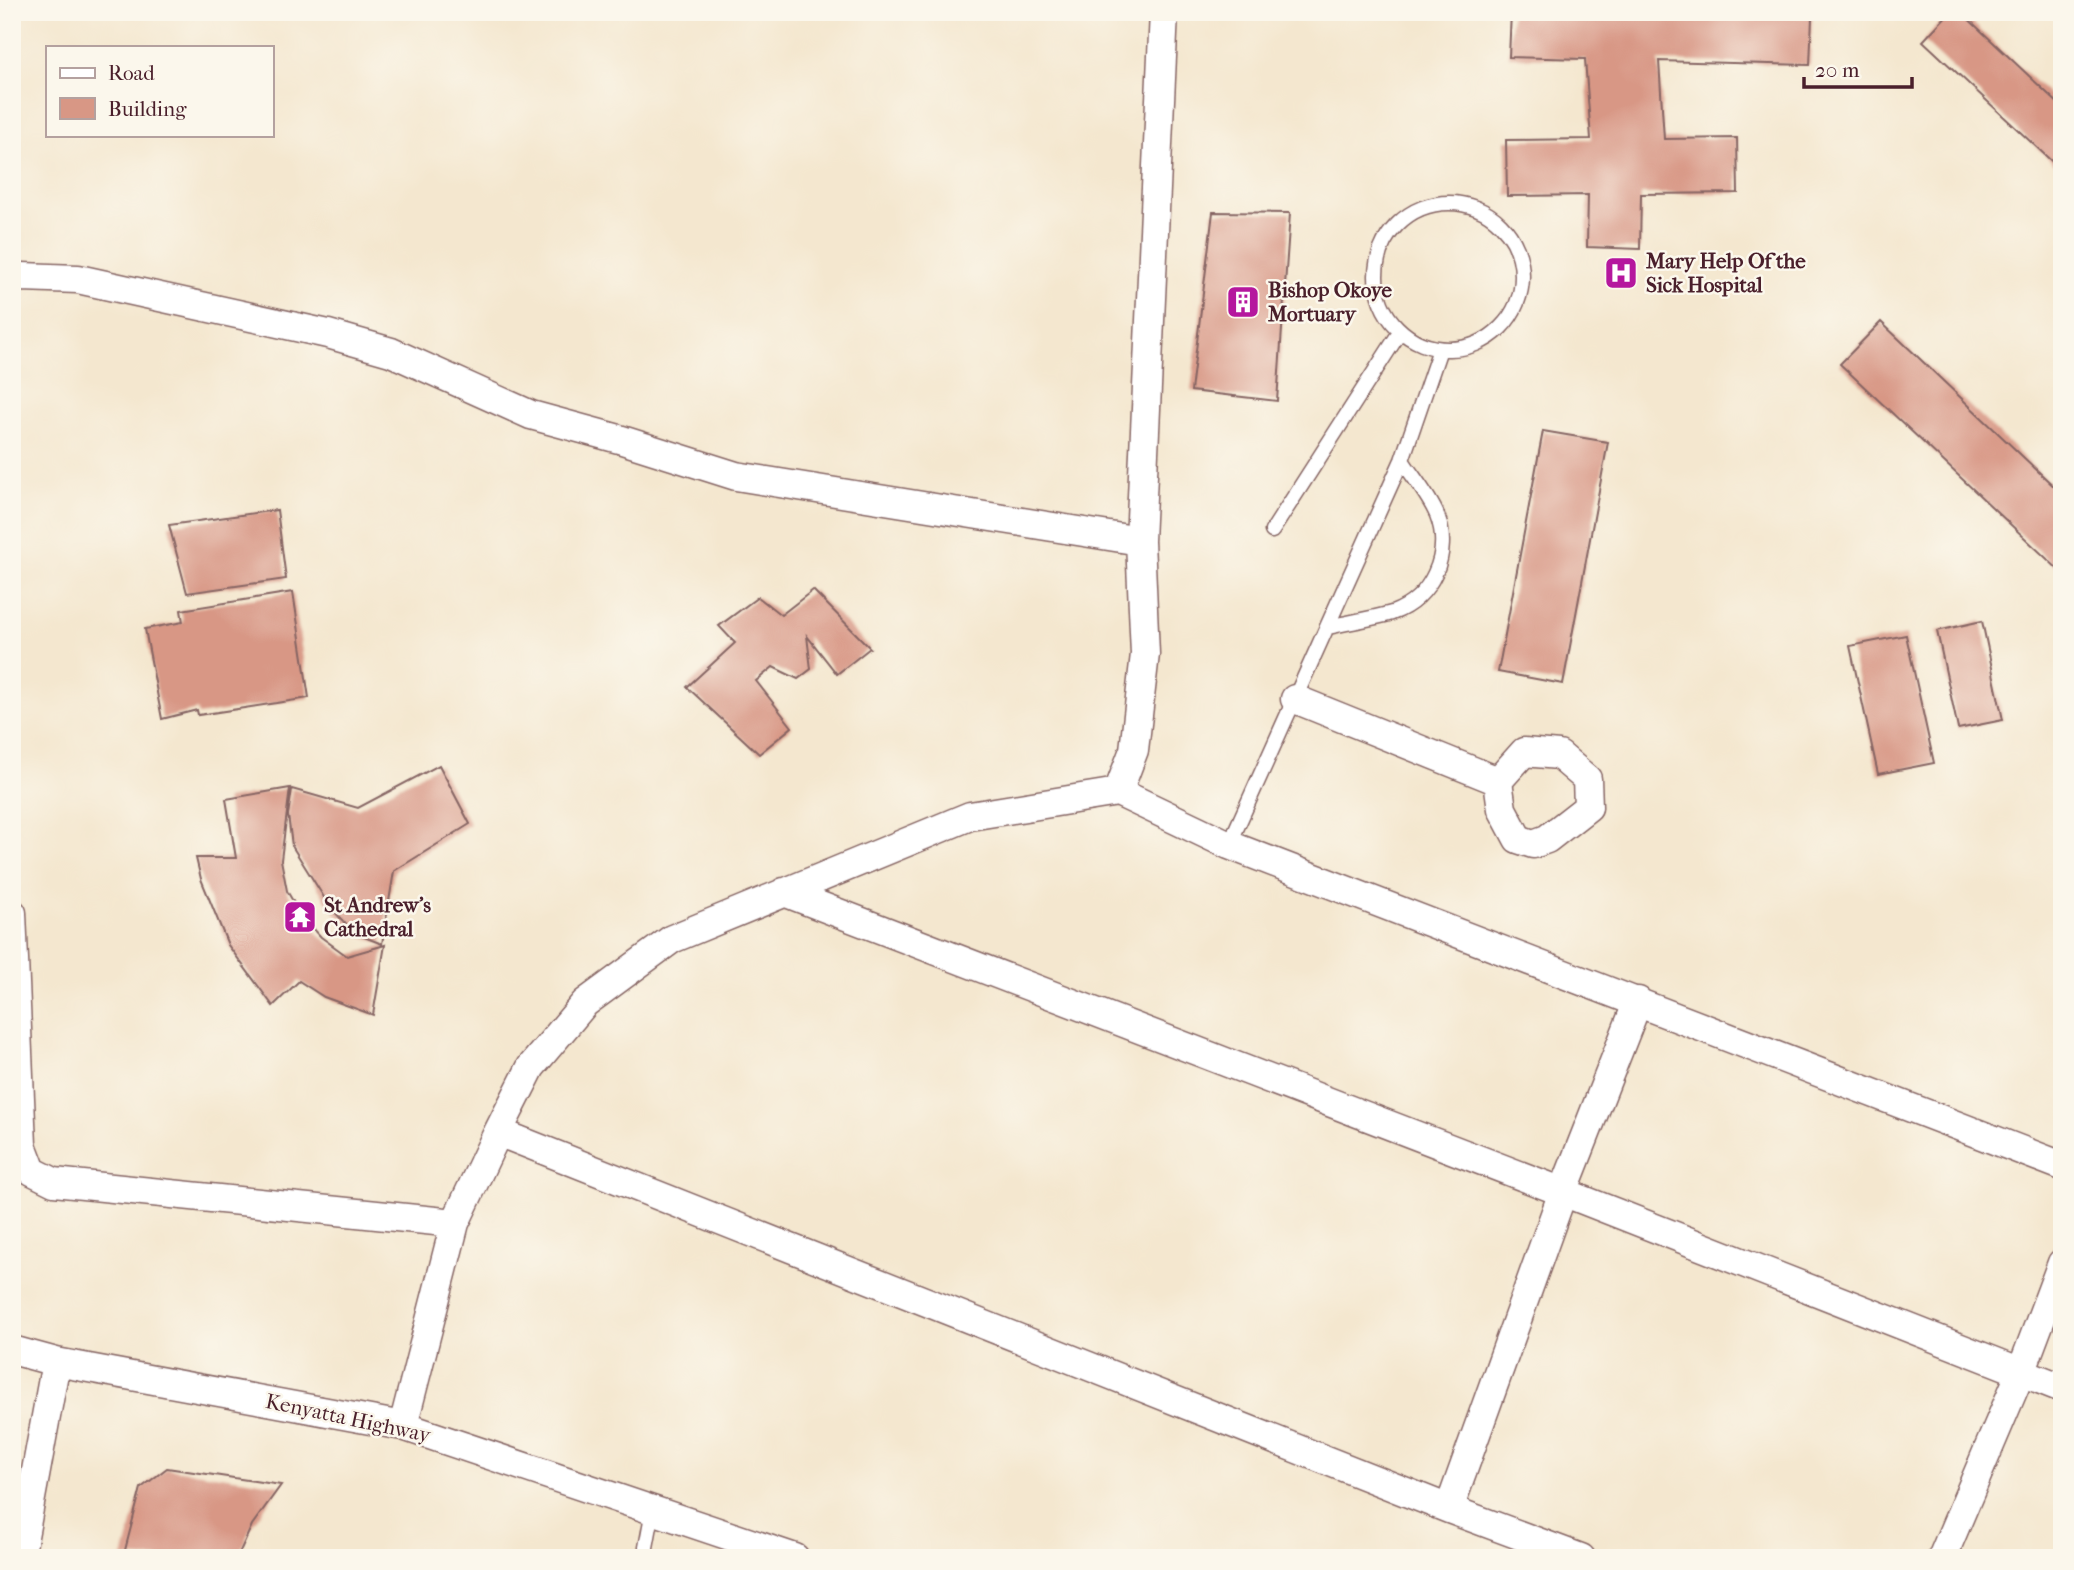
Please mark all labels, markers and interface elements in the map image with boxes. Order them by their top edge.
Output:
legend [46,46,273,136]
scale bar [1804,46,1913,90]
text: 20 m [1815,58,1860,82]
text: Road [108,61,155,85]
text: Building [108,97,187,121]
place label: Mary Help Of the Sick Hospital [1645,249,1806,297]
hospital icon: Mary Help Of the Sick Hospital [1602,254,1640,292]
place label: Bishop Okoye Mortuary [1267,278,1392,326]
building icon: Bishop Okoye Mortuary [1224,283,1262,321]
place label: St Andrew's Cathedral [324,893,431,941]
temple icon: St Andrew's Cathedral [281,898,319,936]
street label: Kenyatta Highway [263,1389,433,1447]

